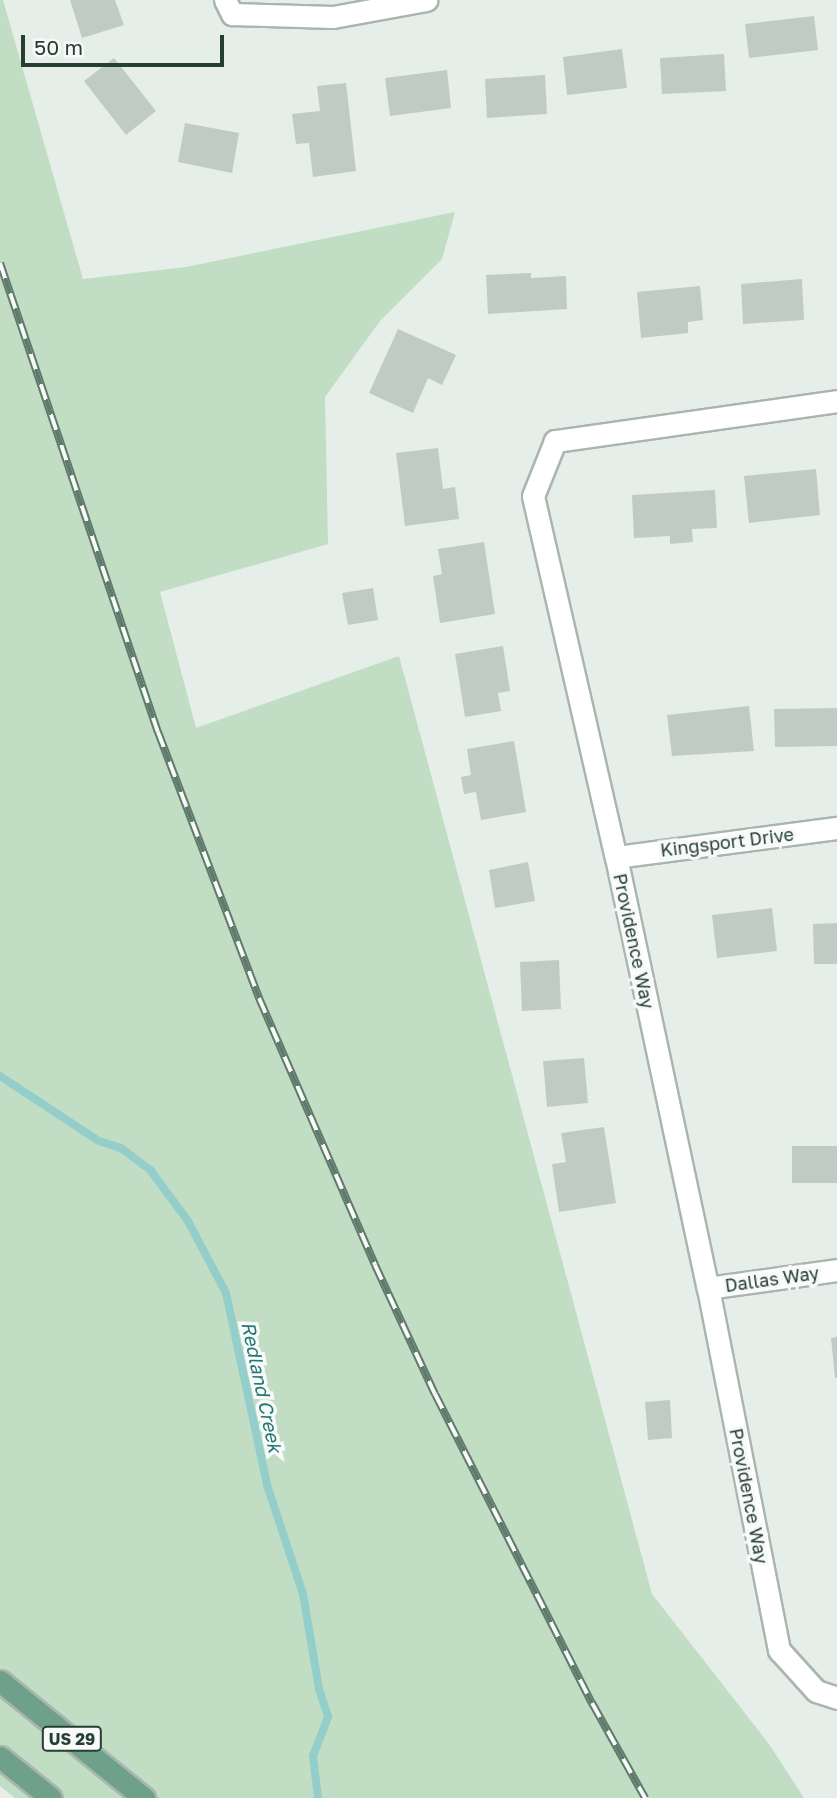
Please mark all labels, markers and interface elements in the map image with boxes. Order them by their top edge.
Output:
scale bar [24,21,228,65]
text: 50 m [34,34,83,60]
street label: Kingsport Drive [659,823,795,861]
street label: Providence Way [609,871,659,1011]
street label: Dallas Way [723,1262,821,1296]
water label: Redland Creek [237,1319,287,1455]
street label: Providence Way [725,1426,773,1566]
road number: US 29 [41,1726,104,1751]

